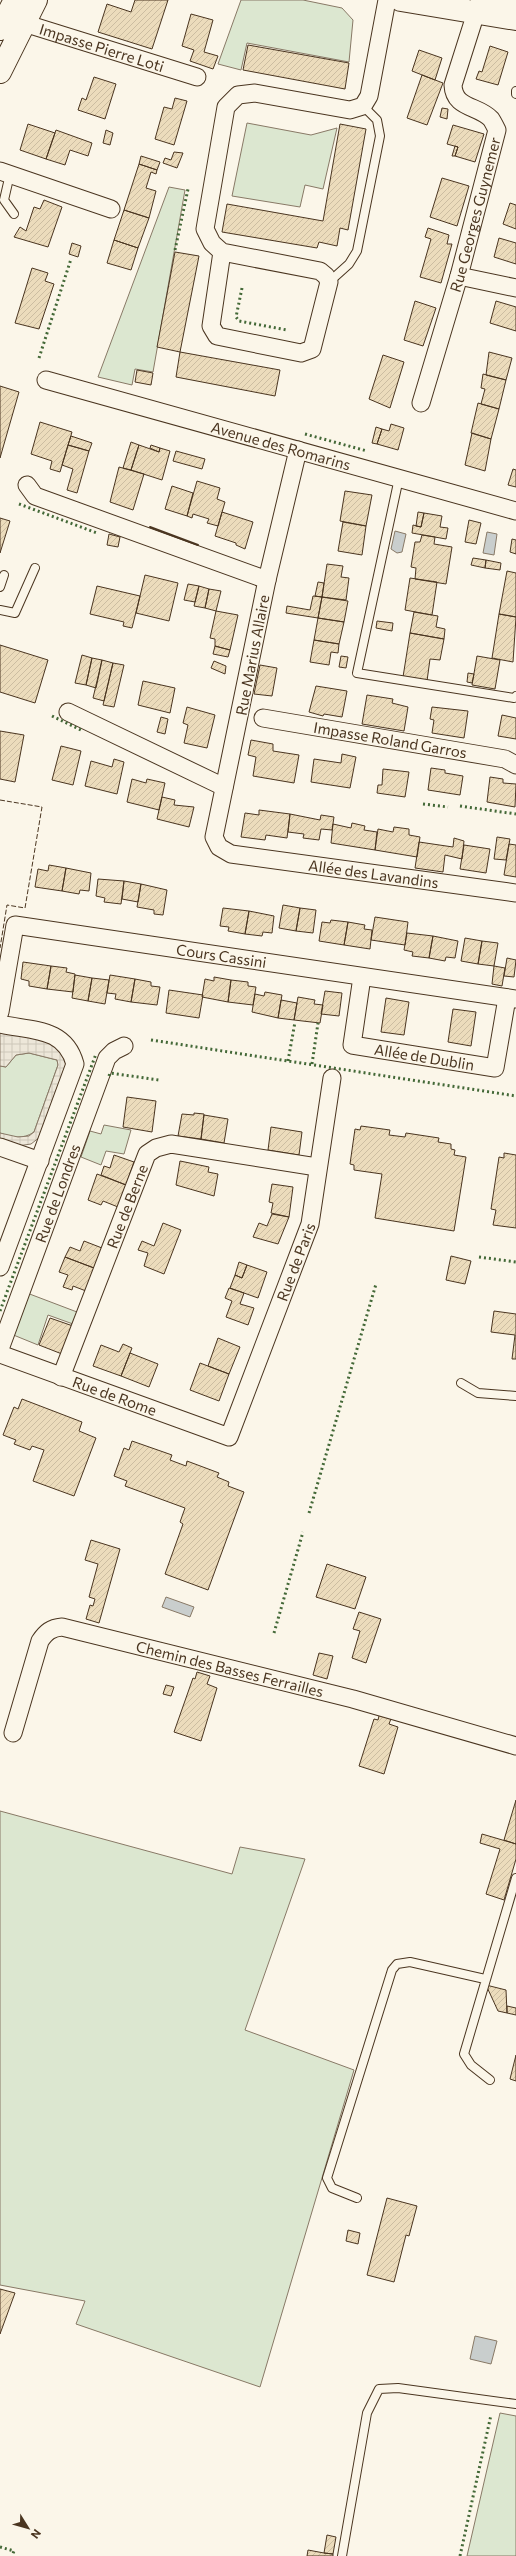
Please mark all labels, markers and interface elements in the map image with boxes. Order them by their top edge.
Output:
street label: Impasse Pierre Loti [37,19,166,75]
street label: Rue Georges Guynemer [446,135,504,294]
street label: Avenue des Romarins [209,418,353,474]
street label: Rue Marius Allaire [231,593,273,717]
street label: Impasse Roland Garros [312,718,468,761]
street label: Allée des Lavandins [307,856,440,891]
street label: Cours Cassini [175,940,268,971]
street label: Allée de Dublin [373,1040,476,1074]
street label: Rue de Londres [31,1141,84,1245]
street label: Rue de Berne [102,1162,151,1251]
street label: Rue de Paris [273,1220,319,1304]
street label: Rue de Rome [70,1372,159,1419]
street label: Chemin des Basses Ferrailles [134,1637,326,1700]
north arrow [8,2508,48,2548]
text: N [29,2527,44,2542]

